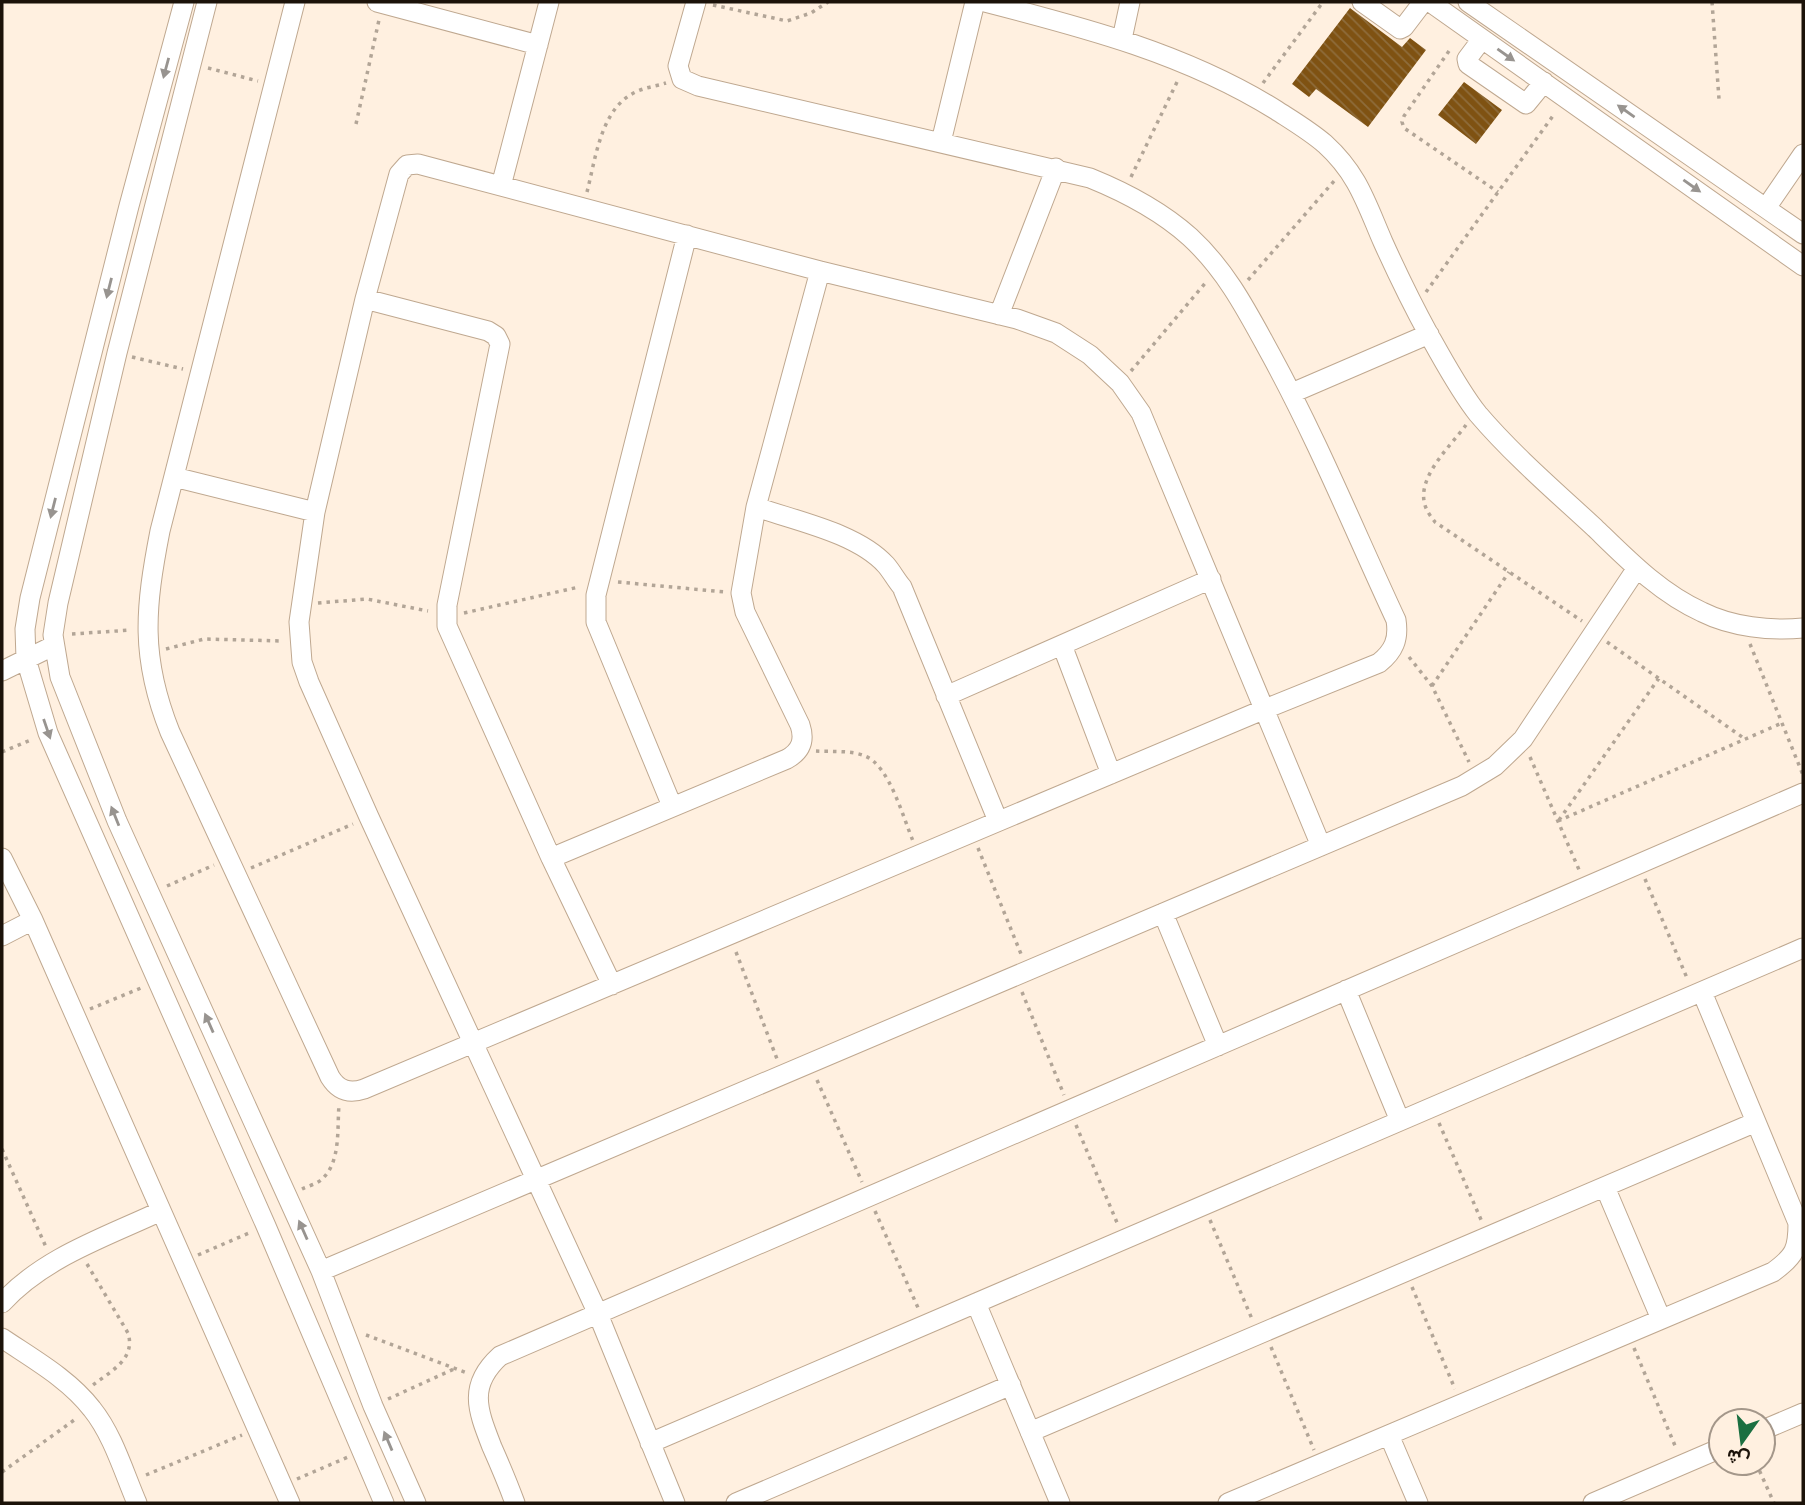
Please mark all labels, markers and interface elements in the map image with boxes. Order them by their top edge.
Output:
one-way arrow [1497,48,1515,62]
one-way arrow [160,57,171,79]
one-way arrow [1617,105,1636,118]
one-way arrow [1682,180,1701,193]
one-way arrow [103,277,114,299]
one-way arrow [47,497,58,519]
one-way arrow [42,719,53,740]
one-way arrow [109,805,120,826]
one-way arrow [203,1013,215,1033]
one-way arrow [297,1220,309,1240]
north arrow [1707,1407,1777,1477]
one-way arrow [383,1430,394,1451]
text: ش [1724,1444,1752,1472]

